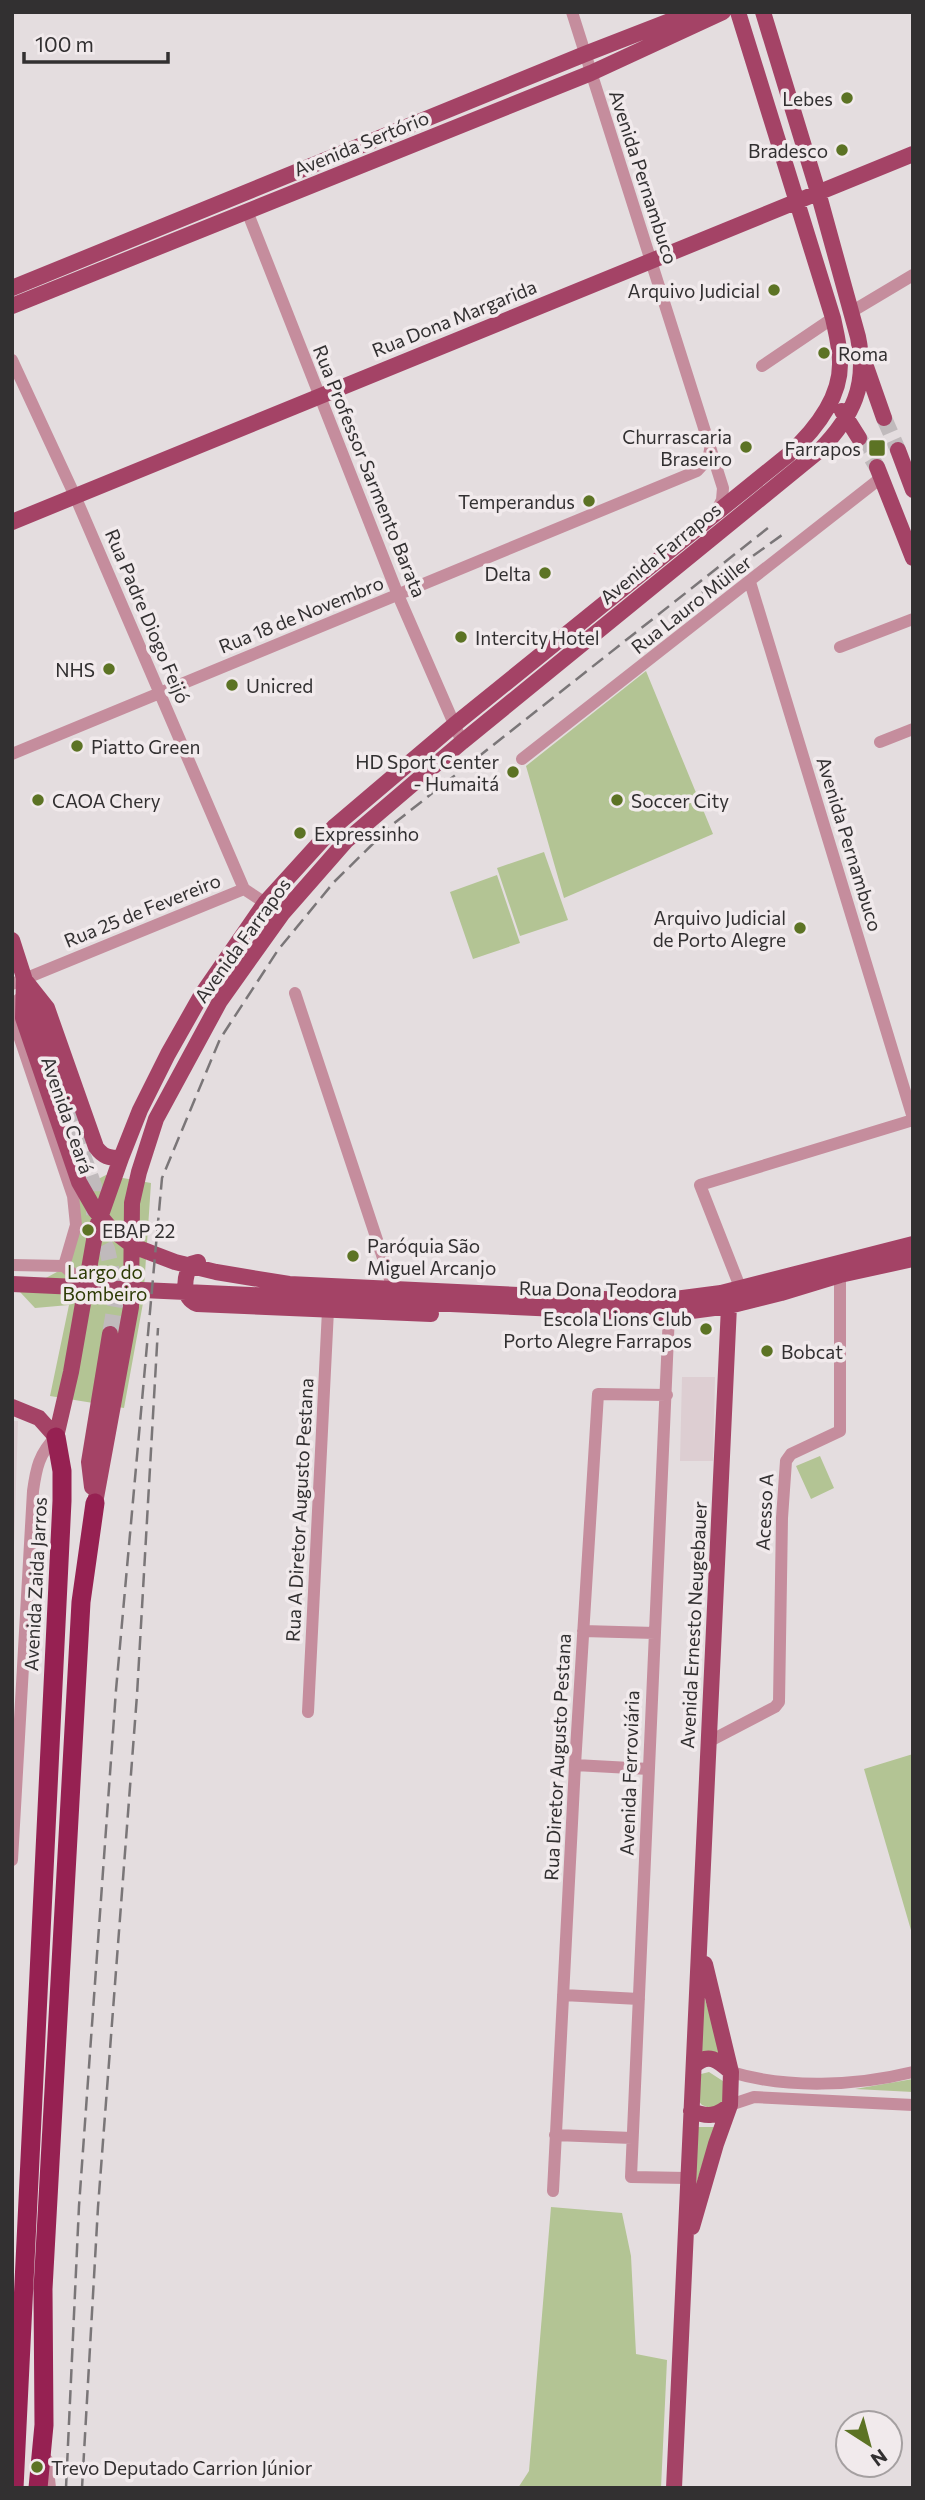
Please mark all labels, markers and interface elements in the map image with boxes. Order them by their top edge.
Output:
scale bar [24,21,168,65]
text: 100 m [35,31,94,56]
street label: Avenida Pernambuco [605,87,683,267]
place label: Lebes [782,87,833,110]
marker: Lebes [839,90,855,106]
street label: Avenida Sertório [290,105,432,181]
place label: Bradesco [748,139,828,162]
marker: Bradesco [834,142,850,158]
street label: Rua Dona Margarida [368,274,540,362]
place label: Arquivo Judicial [628,279,760,302]
marker: Arquivo Judicial [766,282,782,298]
street label: Rua Professor Sarmento Barata [309,341,431,601]
place label: Roma [838,342,888,365]
marker: Roma [816,345,832,361]
place label: Churrascaria Braseiro [622,425,732,470]
place label: Farrapos [785,437,861,460]
marker: Farrapos [867,438,887,458]
marker: Churrascaria Braseiro [738,439,754,455]
place label: Temperandus [458,490,575,513]
marker: Temperandus [581,493,597,509]
street label: Avenida Farrapos [595,497,725,609]
street label: Rua Padre Diogo Feijó [101,525,195,707]
street label: Rua Lauro Müller [626,550,756,658]
place label: Delta [484,562,531,585]
marker: Delta [537,565,553,581]
street label: Rua 18 de Novembro [215,570,387,658]
place label: Intercity Hotel [475,626,600,649]
marker: Intercity Hotel [453,629,469,645]
place label: NHS [55,658,95,681]
marker: NHS [101,661,117,677]
place label: Unicred [246,674,313,697]
marker: Unicred [224,677,240,693]
place label: Piatto Green [91,735,200,758]
marker: Piatto Green [69,738,85,754]
place label: HD Sport Center - Humaitá [355,750,499,795]
street label: Avenida Pernambuco [812,754,888,934]
marker: HD Sport Center - Humaitá [505,764,521,780]
place label: CAOA Chery [52,789,161,812]
place label: Soccer City [631,789,729,812]
marker: CAOA Chery [30,792,46,808]
marker: Soccer City [609,792,625,808]
place label: Expressinho [314,822,419,845]
marker: Expressinho [292,825,308,841]
street label: Rua 25 de Fevereiro [60,868,224,952]
street label: Avenida Farrapos [189,873,295,1007]
place label: Arquivo Judicial de Porto Alegre [653,906,786,951]
marker: Arquivo Judicial de Porto Alegre [792,920,808,936]
street label: Avenida Ceará [37,1053,99,1177]
place label: EBAP 22 [102,1219,175,1242]
marker: EBAP 22 [80,1222,96,1238]
place label: Paróquia São Miguel Arcanjo [367,1234,496,1279]
marker: Paróquia São Miguel Arcanjo [345,1248,361,1264]
park label: Largo do Bombeiro [63,1260,147,1305]
street label: Rua Dona Teodora [519,1276,677,1302]
place label: Escola Lions Club Porto Alegre Farrapos [503,1307,692,1352]
marker: Escola Lions Club Porto Alegre Farrapos [698,1321,714,1337]
place label: Bobcat [781,1340,843,1363]
marker: Bobcat [759,1343,775,1359]
street label: Rua A Diretor Augusto Pestana [281,1377,317,1643]
street label: Acesso A [750,1473,778,1551]
street label: Avenida Zaida Jarros [19,1496,51,1672]
street label: Avenida Ernesto Neugebauer [675,1500,711,1749]
street label: Rua Diretor Augusto Pestana [539,1633,575,1881]
street label: Avenida Ferroviária [615,1690,643,1856]
north arrow [834,2409,904,2479]
text: N [867,2445,892,2472]
place label: Trevo Deputado Carrion Júnior [51,2456,313,2479]
marker: Trevo Deputado Carrion Júnior [29,2459,45,2475]

